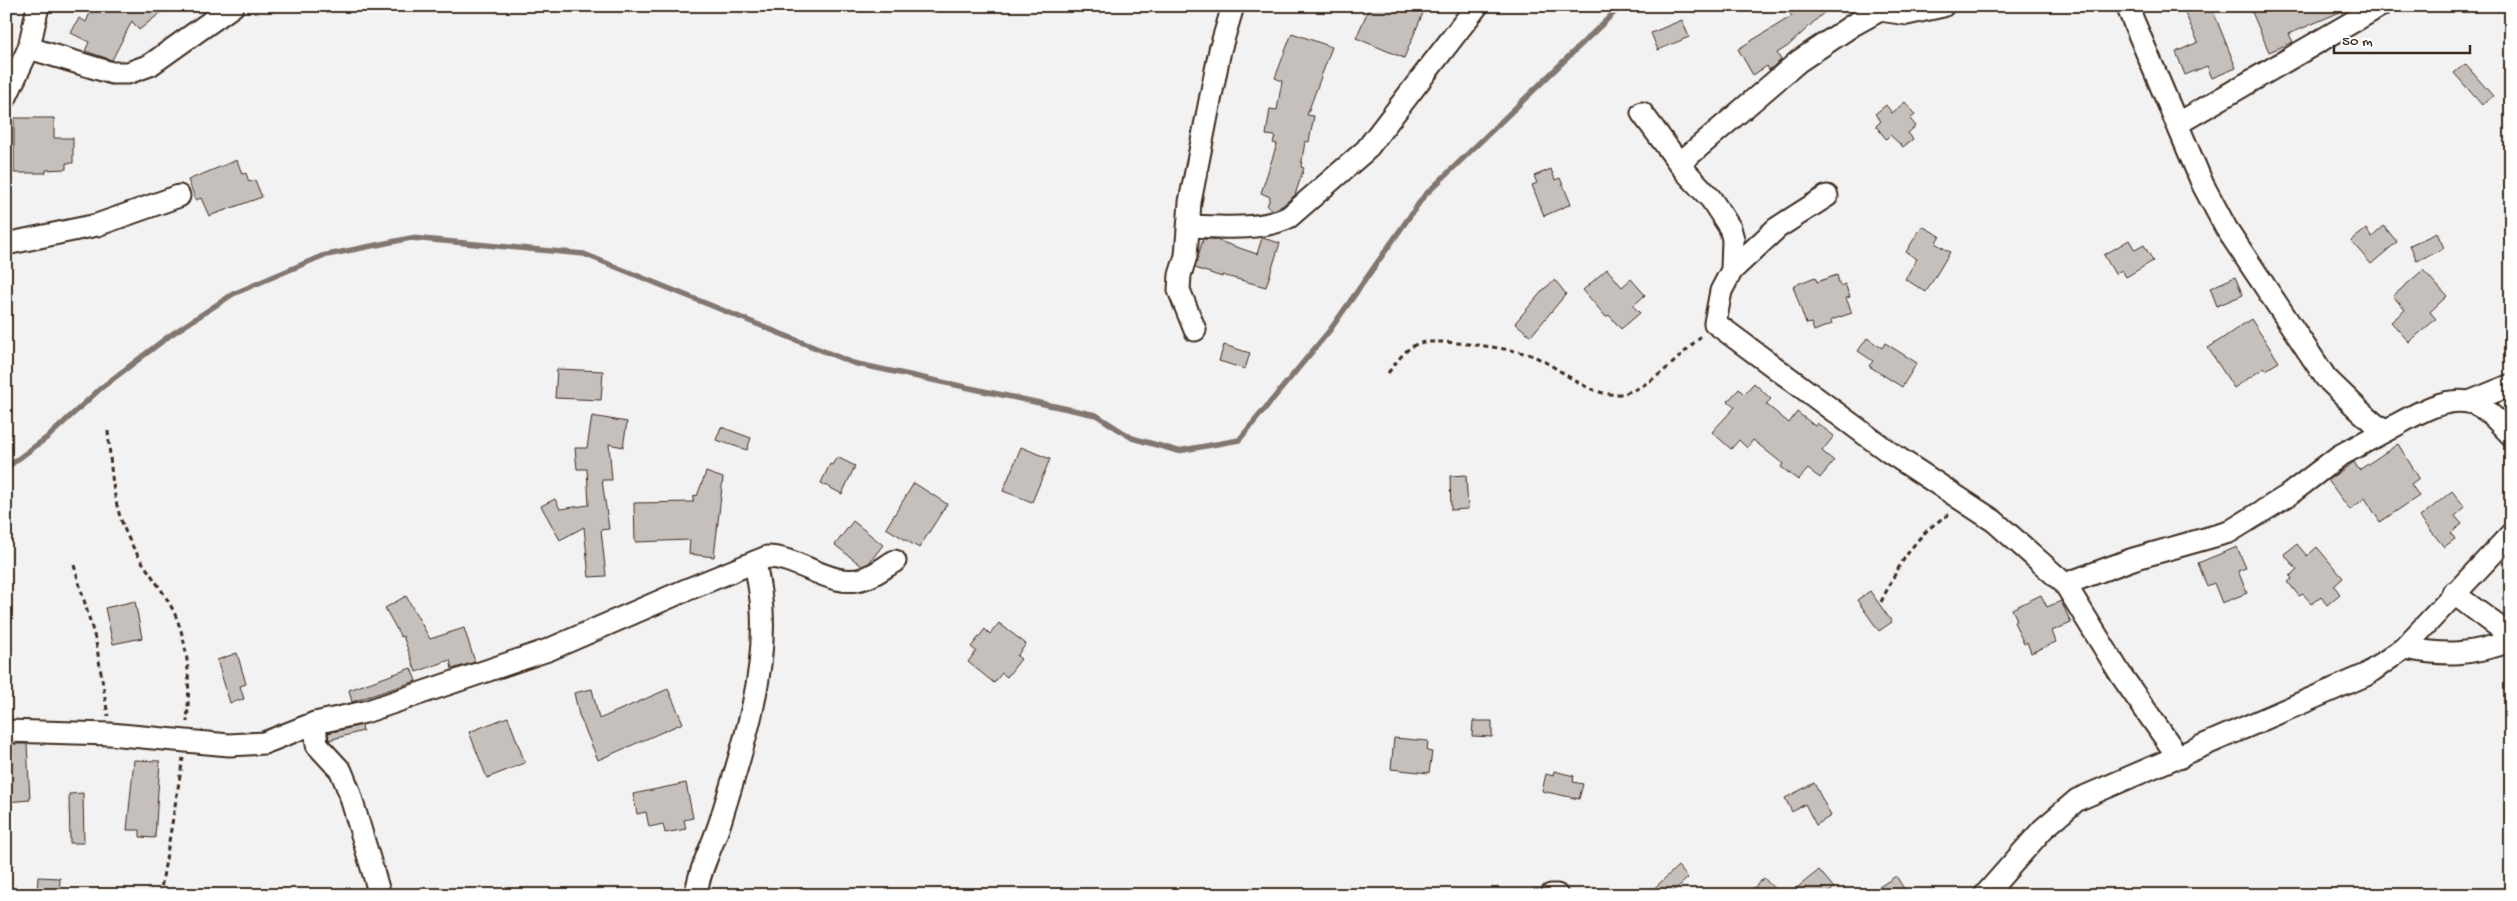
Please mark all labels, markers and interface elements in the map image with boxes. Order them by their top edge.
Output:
scale bar [2334,22,2471,54]
text: 50 m [2342,33,2373,51]

